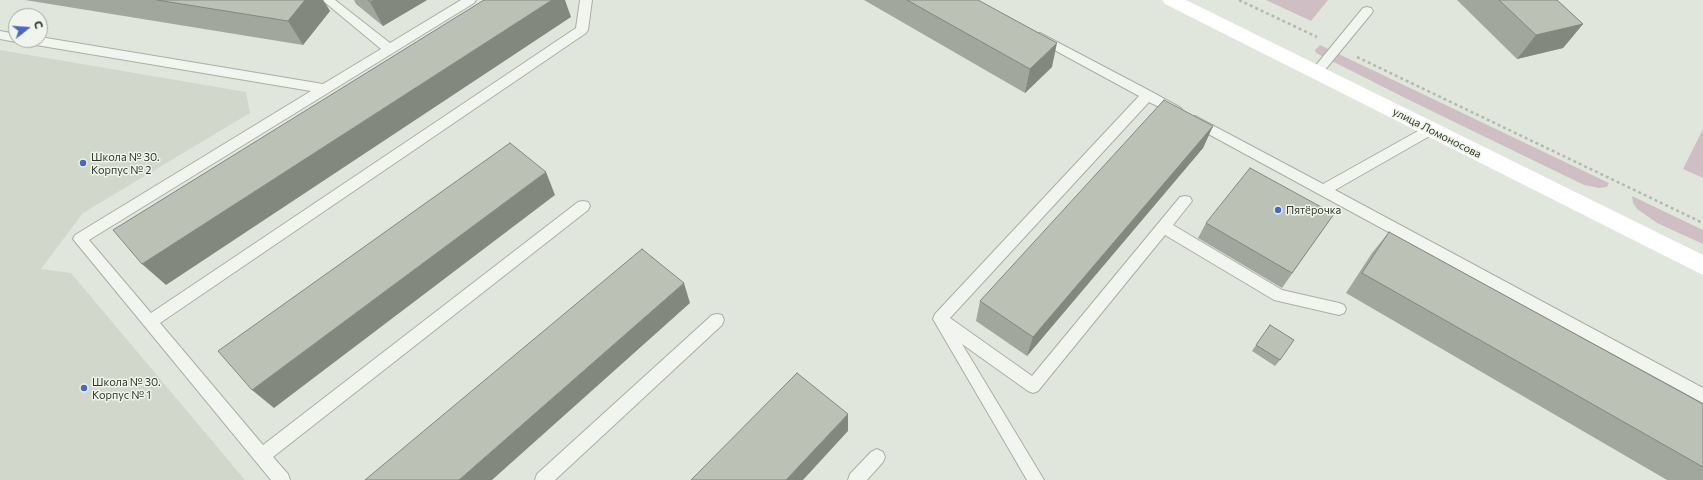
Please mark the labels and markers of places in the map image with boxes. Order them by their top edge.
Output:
place label: Школа № 30. Корпус № 2 [91,150,160,176]
marker: Школа № 30. Корпус № 2 [78,158,88,168]
place label: Пятёрочка [1286,203,1341,217]
marker: Пятёрочка [1273,205,1283,215]
place label: Школа № 30. Корпус № 1 [92,375,161,401]
marker: Школа № 30. Корпус № 1 [79,383,89,393]

